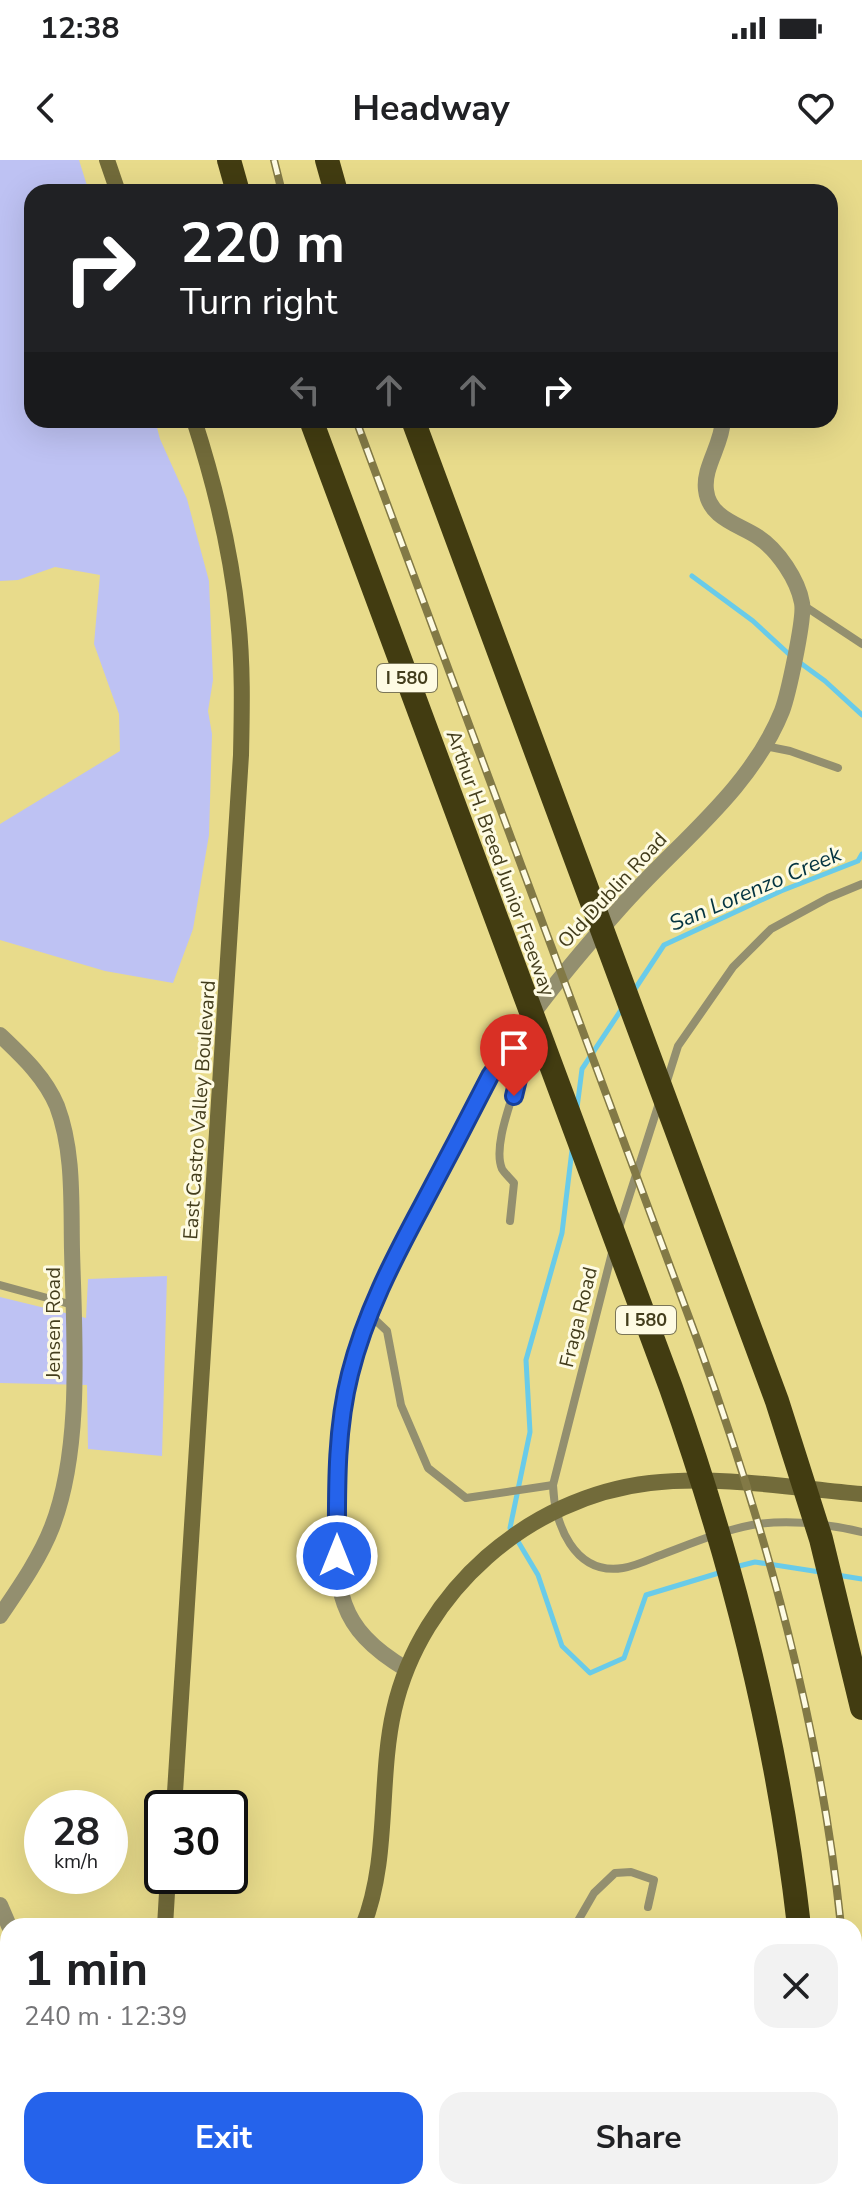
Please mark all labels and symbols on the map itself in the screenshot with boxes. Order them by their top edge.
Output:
road number: I 580 [377,664,437,692]
street label: Arthur H. Breed Junior Freeway [440,726,562,1001]
street label: Old Dublin Road [552,827,673,954]
water label: San Lorenzo Creek [665,839,847,939]
street label: East Castro Valley Boulevard [177,980,222,1241]
pin [480,1014,548,1096]
street label: Fraga Road [553,1264,604,1370]
street label: Jensen Road [40,1267,67,1380]
road number: I 580 [616,1306,676,1334]
position arrow [295,1514,379,1598]
speed limit sign: 30 [144,1790,248,1894]

